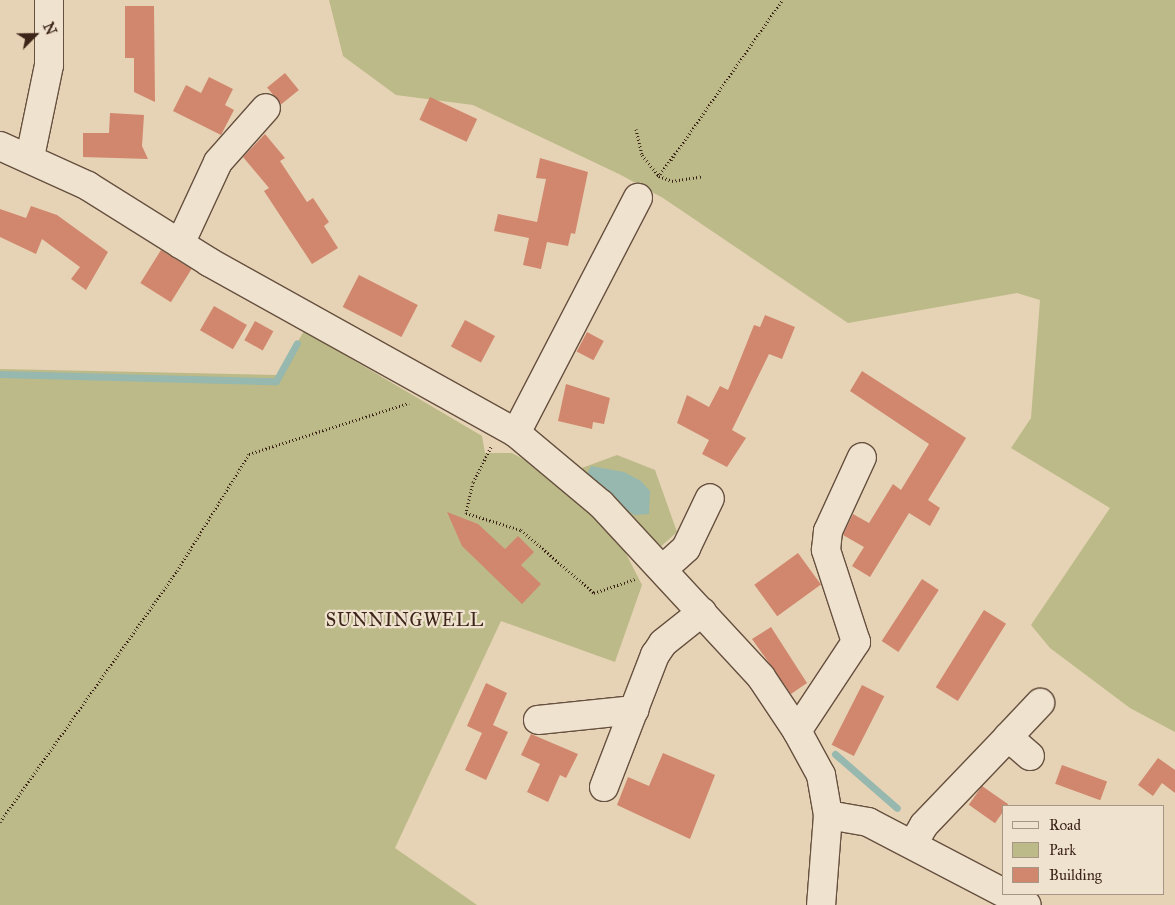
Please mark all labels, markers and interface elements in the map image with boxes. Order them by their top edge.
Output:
north arrow [10,10,60,60]
text: N [39,20,59,38]
district label: SUNNINGWELL [324,609,486,631]
legend [1002,805,1165,895]
text: Road [1049,816,1081,834]
text: Park [1049,841,1076,859]
text: Building [1049,866,1102,884]

